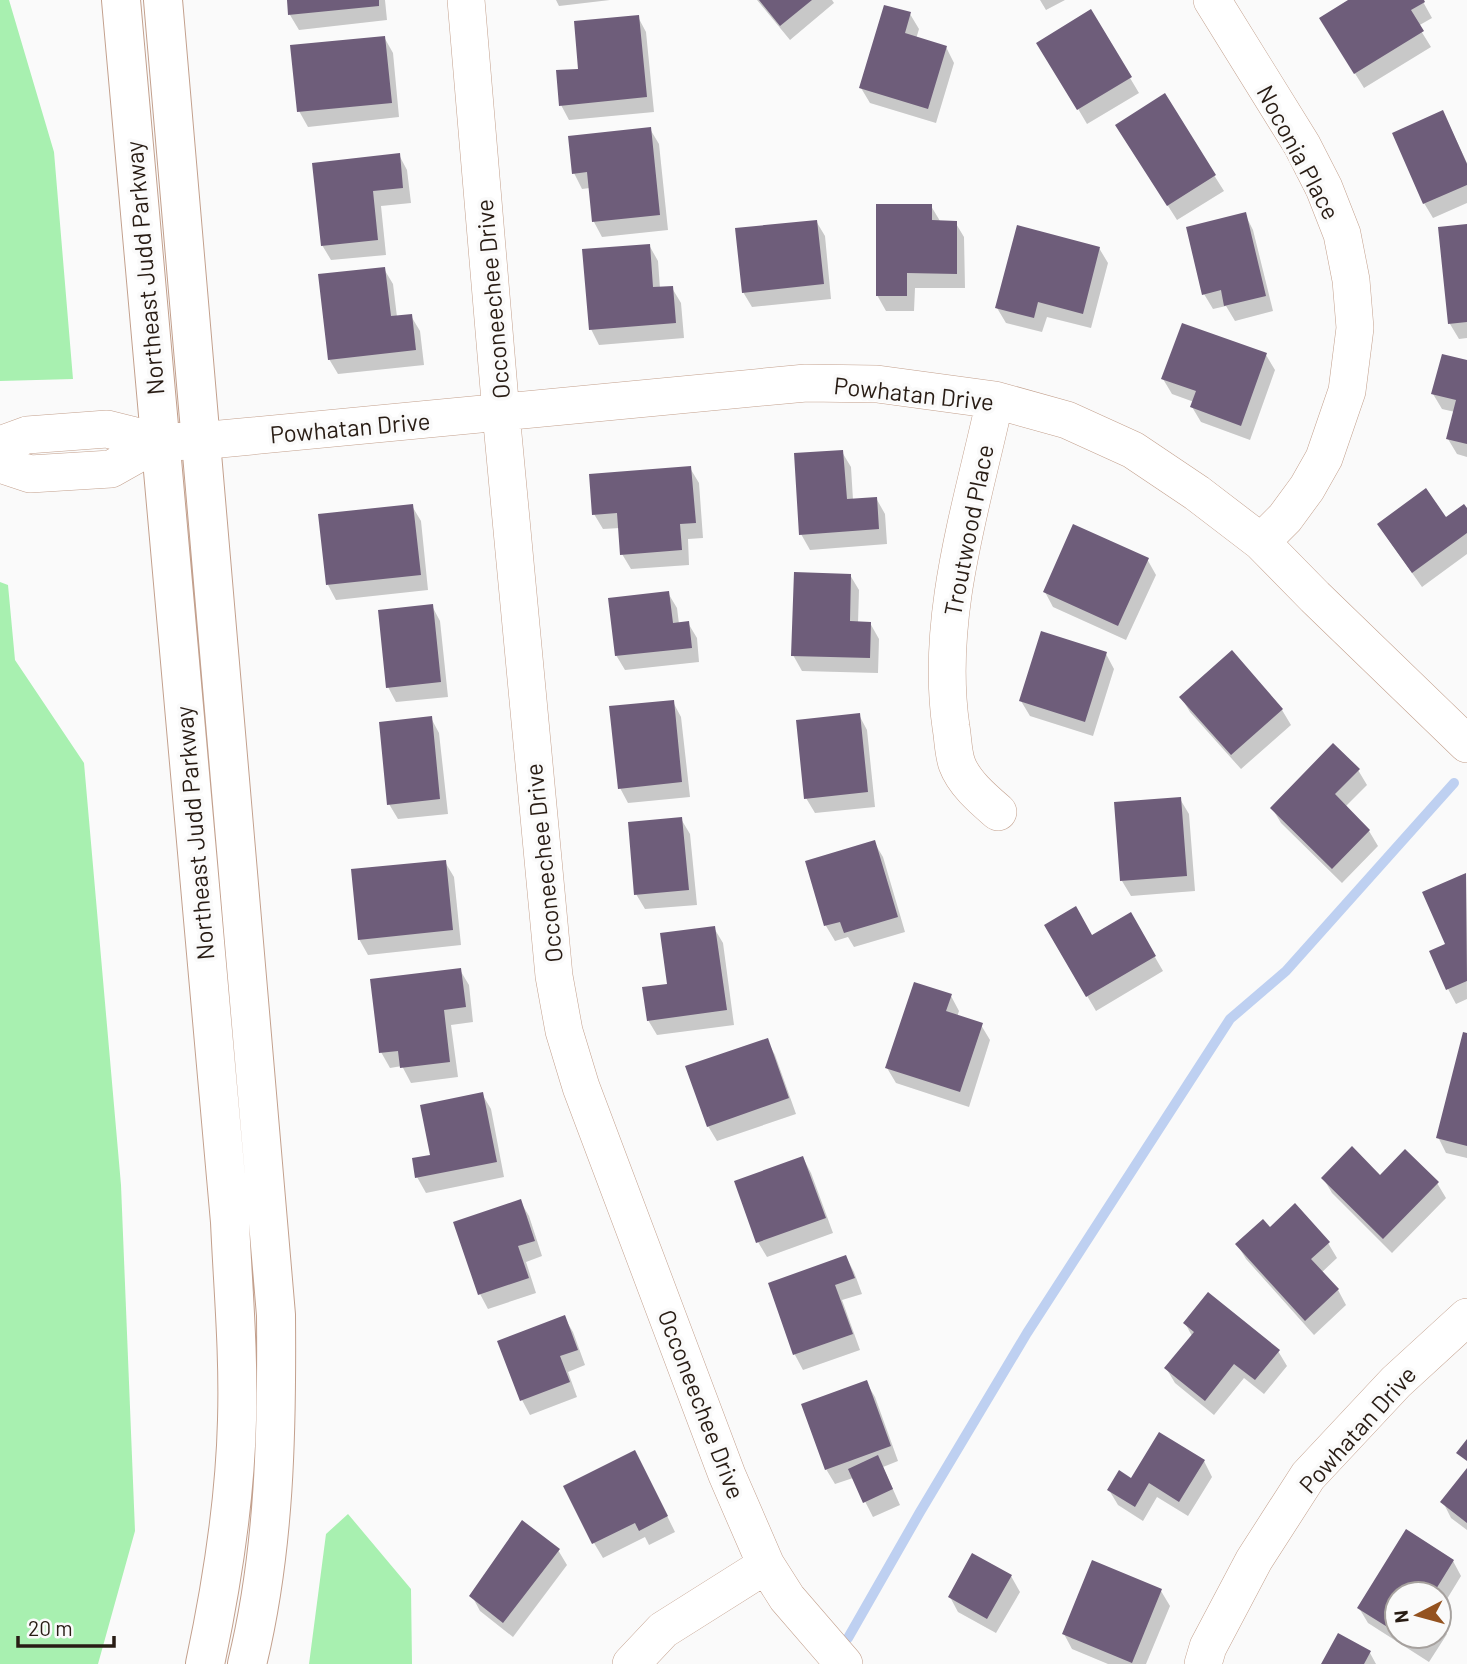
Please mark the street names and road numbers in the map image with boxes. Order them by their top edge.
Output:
street label: Noconia Place [1251,80,1347,224]
street label: Northeast Judd Parkway [118,140,170,396]
street label: Occoneechee Drive [469,198,515,400]
street label: Powhatan Drive [832,370,996,416]
street label: Powhatan Drive [269,406,431,448]
street label: Troutwood Place [937,442,999,618]
street label: Northeast Judd Parkway [168,705,220,961]
street label: Occoneechee Drive [518,762,568,964]
street label: Occoneechee Drive [653,1305,751,1503]
street label: Powhatan Drive [1292,1359,1422,1499]

